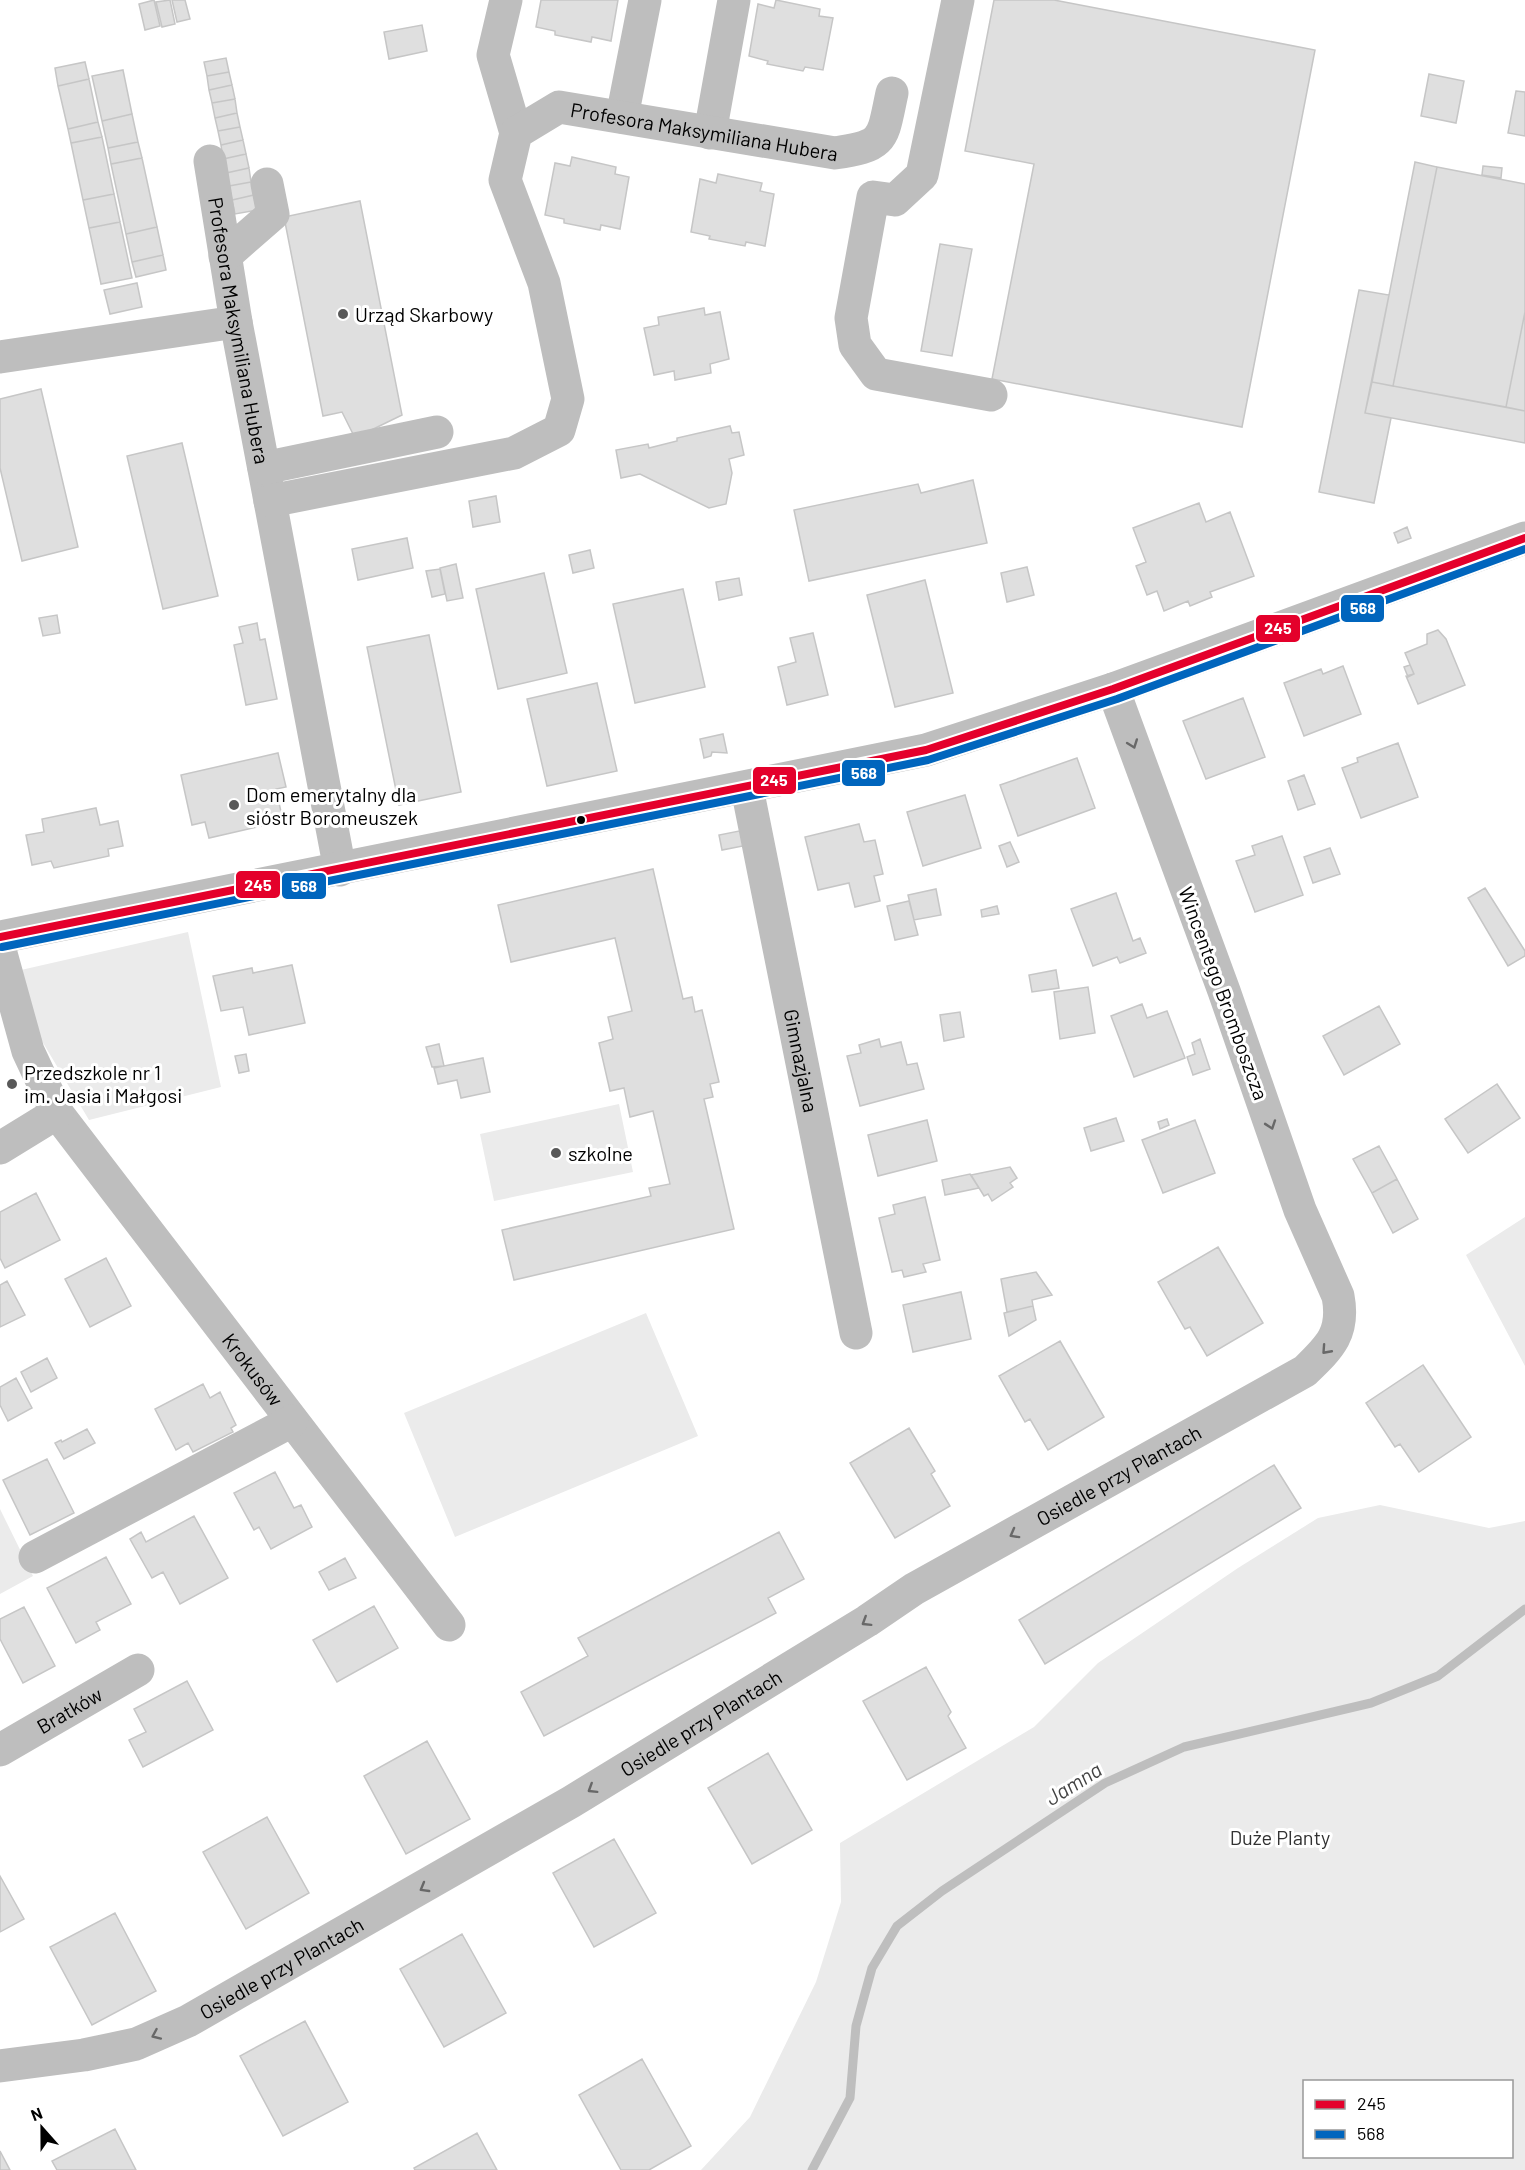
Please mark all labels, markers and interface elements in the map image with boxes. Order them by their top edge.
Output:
street label: Profesora Maksymiliana Hubera [569,97,840,165]
street label: Profesora Maksymiliana Hubera [204,195,275,466]
place label: Urząd Skarbowy [355,302,493,326]
marker: Urząd Skarbowy [336,307,350,321]
line badge: 568 [1340,594,1385,623]
text: 568 [1350,598,1376,617]
line badge: 245 [1255,614,1301,643]
text: 245 [1264,618,1292,637]
one-way arrow [1126,738,1139,749]
line badge: 568 [841,759,886,787]
text: 568 [851,763,877,782]
line badge: 245 [752,766,797,795]
text: 245 [760,770,788,789]
place label: Dom emerytalny dla sióstr Boromeuszek [246,782,418,829]
marker: Dom emerytalny dla sióstr Boromeuszek [227,798,241,812]
unlabelled marker [575,814,587,826]
line badge: 245 [235,870,281,899]
line badge: 568 [281,872,327,900]
text: 245 [244,875,272,894]
text: 568 [291,876,317,895]
street label: Wincentego Bromboszcza [1174,883,1274,1103]
street label: Gimnazjalna [779,1007,824,1114]
place label: Przedszkole nr 1 im. Jasia i Małgosi [24,1060,182,1107]
marker: Przedszkole nr 1 im. Jasia i Małgosi [5,1077,19,1091]
one-way arrow [1263,1119,1276,1130]
place label: szkolne [568,1141,633,1165]
marker: szkolne [549,1146,563,1160]
street label: Krokusów [218,1328,289,1410]
one-way arrow [1322,1343,1333,1354]
street label: Osiedle przy Plantach [1032,1419,1205,1530]
one-way arrow [1010,1526,1020,1538]
one-way arrow [862,1614,872,1626]
street label: Osiedle przy Plantach [616,1664,786,1781]
street label: Bratków [32,1682,106,1738]
water label: Jamna [1040,1756,1106,1810]
one-way arrow [588,1782,598,1794]
park label: Duże Planty [1230,1825,1330,1849]
one-way arrow [420,1881,430,1893]
street label: Osiedle przy Plantach [195,1911,367,2024]
one-way arrow [151,2028,162,2040]
legend [1303,2080,1513,2158]
text: 245 [1357,2092,1386,2114]
north arrow [12,2098,72,2158]
text: N [28,2103,45,2124]
text: 568 [1357,2122,1385,2144]

